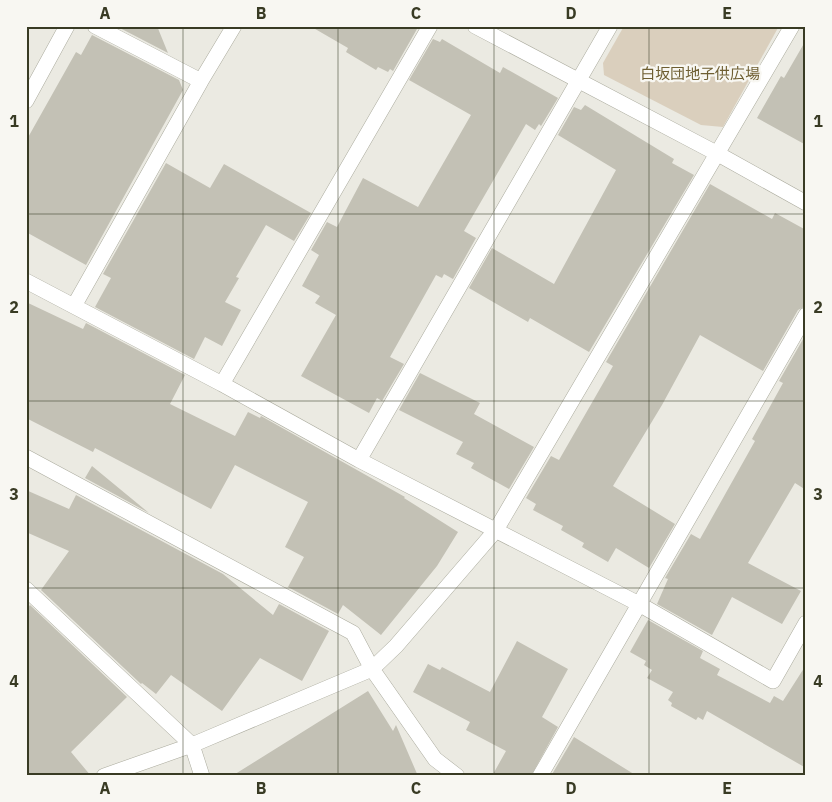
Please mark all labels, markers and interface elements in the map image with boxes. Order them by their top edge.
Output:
text: A [100,3,111,23]
text: B [256,3,267,23]
text: C [411,3,421,23]
text: D [565,3,577,23]
text: E [722,3,732,23]
park label: 白坂団地子供広場 [640,64,760,83]
text: 1 [9,111,19,131]
text: 1 [813,111,823,131]
text: 2 [9,297,19,317]
text: 2 [813,297,823,317]
text: 3 [9,484,19,504]
text: 3 [813,484,823,504]
text: 4 [9,671,19,691]
text: 4 [813,671,823,691]
text: A [100,778,111,798]
text: B [256,778,267,798]
text: C [411,778,421,798]
text: D [565,778,577,798]
text: E [722,778,732,798]

